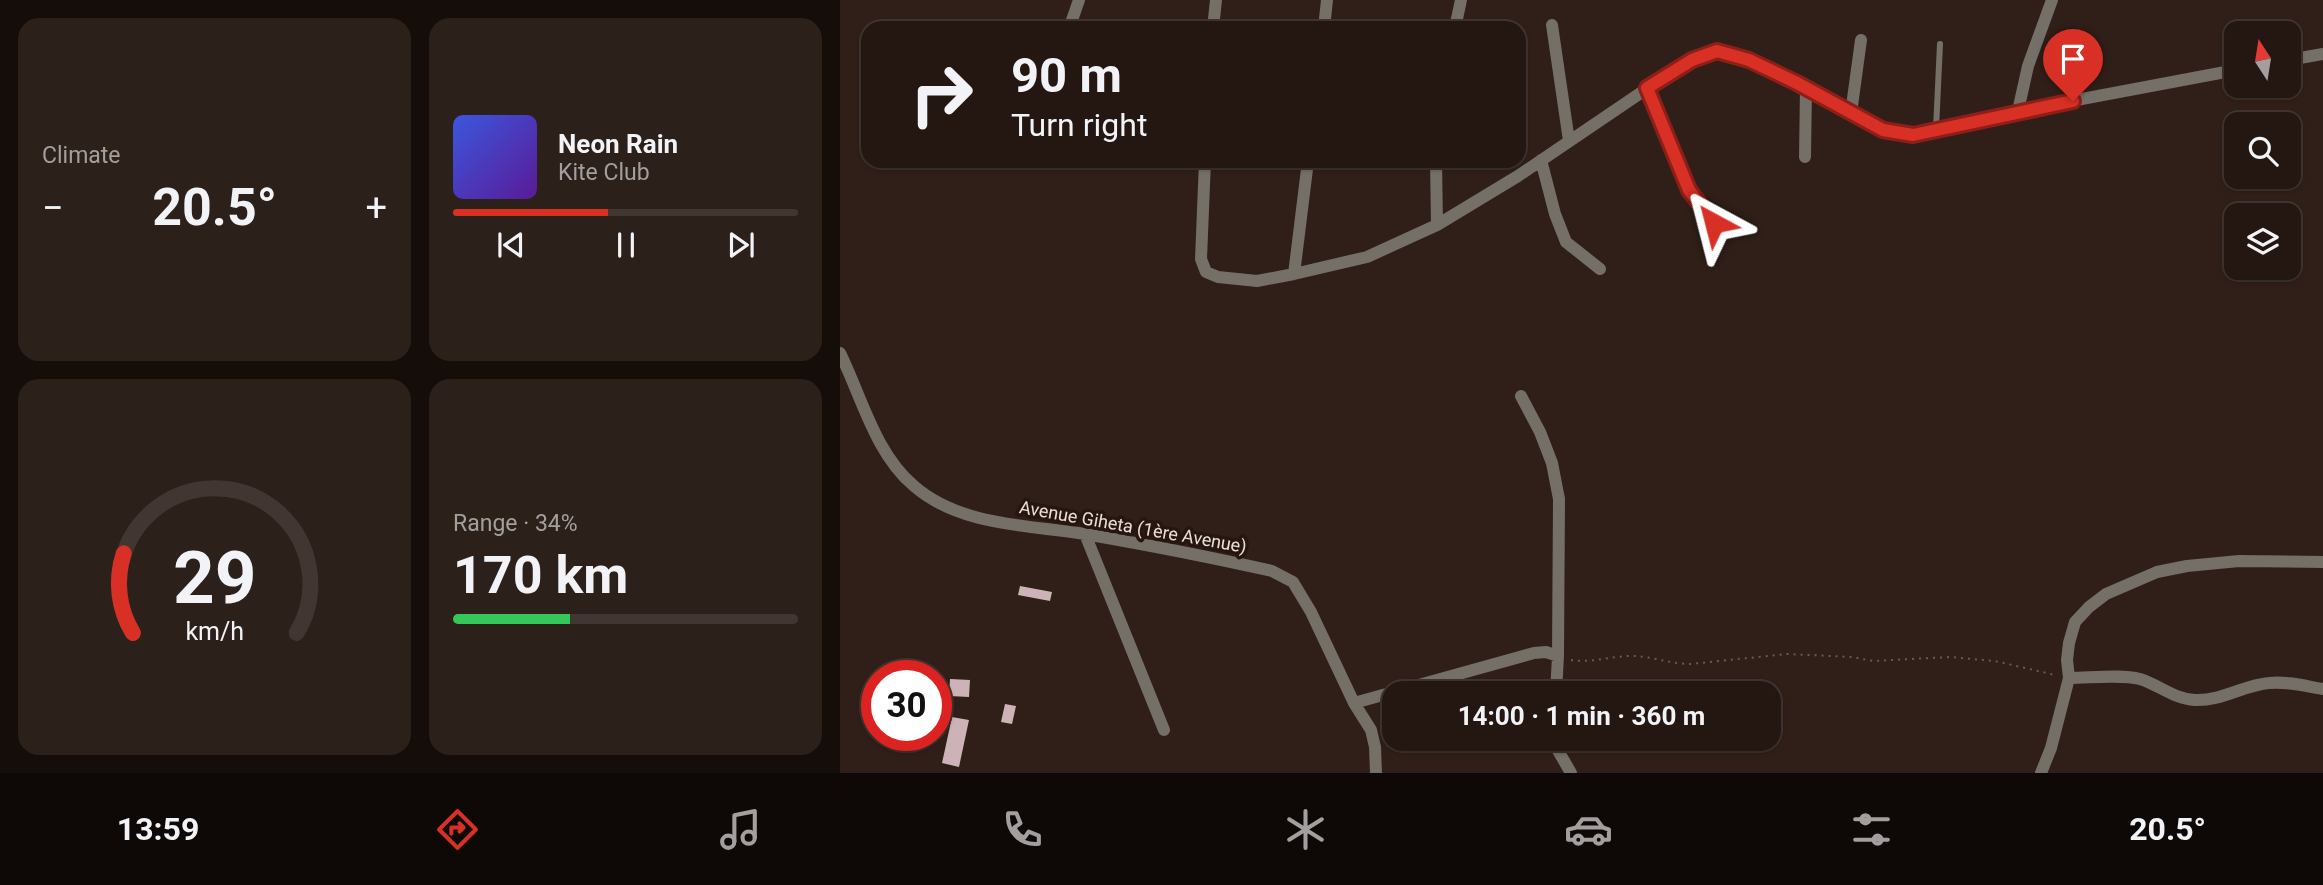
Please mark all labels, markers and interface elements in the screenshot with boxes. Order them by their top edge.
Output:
north arrow [2224,21,2301,98]
map controls [2224,21,2301,280]
pin [2043,29,2103,101]
icon: arrive [2054,40,2092,78]
text: 90 m [1011,47,1122,104]
icon: right [896,49,987,140]
text: Turn right [1011,106,1147,144]
button: search [2224,112,2301,189]
text: Neon Rain [558,129,678,159]
text: Climate [42,142,121,169]
text: Kite Club [558,159,650,186]
text: 20.5° [152,177,277,238]
text: − [42,186,64,230]
text: + [365,186,387,230]
position arrow [1677,186,1751,260]
button: layers [2224,203,2301,280]
icon: previous [492,226,530,264]
icon: pause [607,226,645,264]
icon: next [722,226,760,264]
street label: Avenue Giheta (1ère Avenue) [1018,496,1248,558]
text: Range · 34% [453,510,578,537]
text: 29 [173,535,256,621]
text: 170 km [453,545,628,606]
text: km/h [185,617,244,646]
speed limit sign: 30 [861,660,952,751]
text: 14:00 · 1 min · 360 m [1458,701,1705,731]
icon: directions [433,805,482,854]
icon: music [716,805,765,854]
icon: phone [998,805,1047,854]
icon: climate [1281,805,1330,854]
icon: car [1564,805,1613,854]
icon: filters [1847,805,1896,854]
text: 13:59 [117,810,199,848]
text: 20.5° [2129,810,2206,848]

